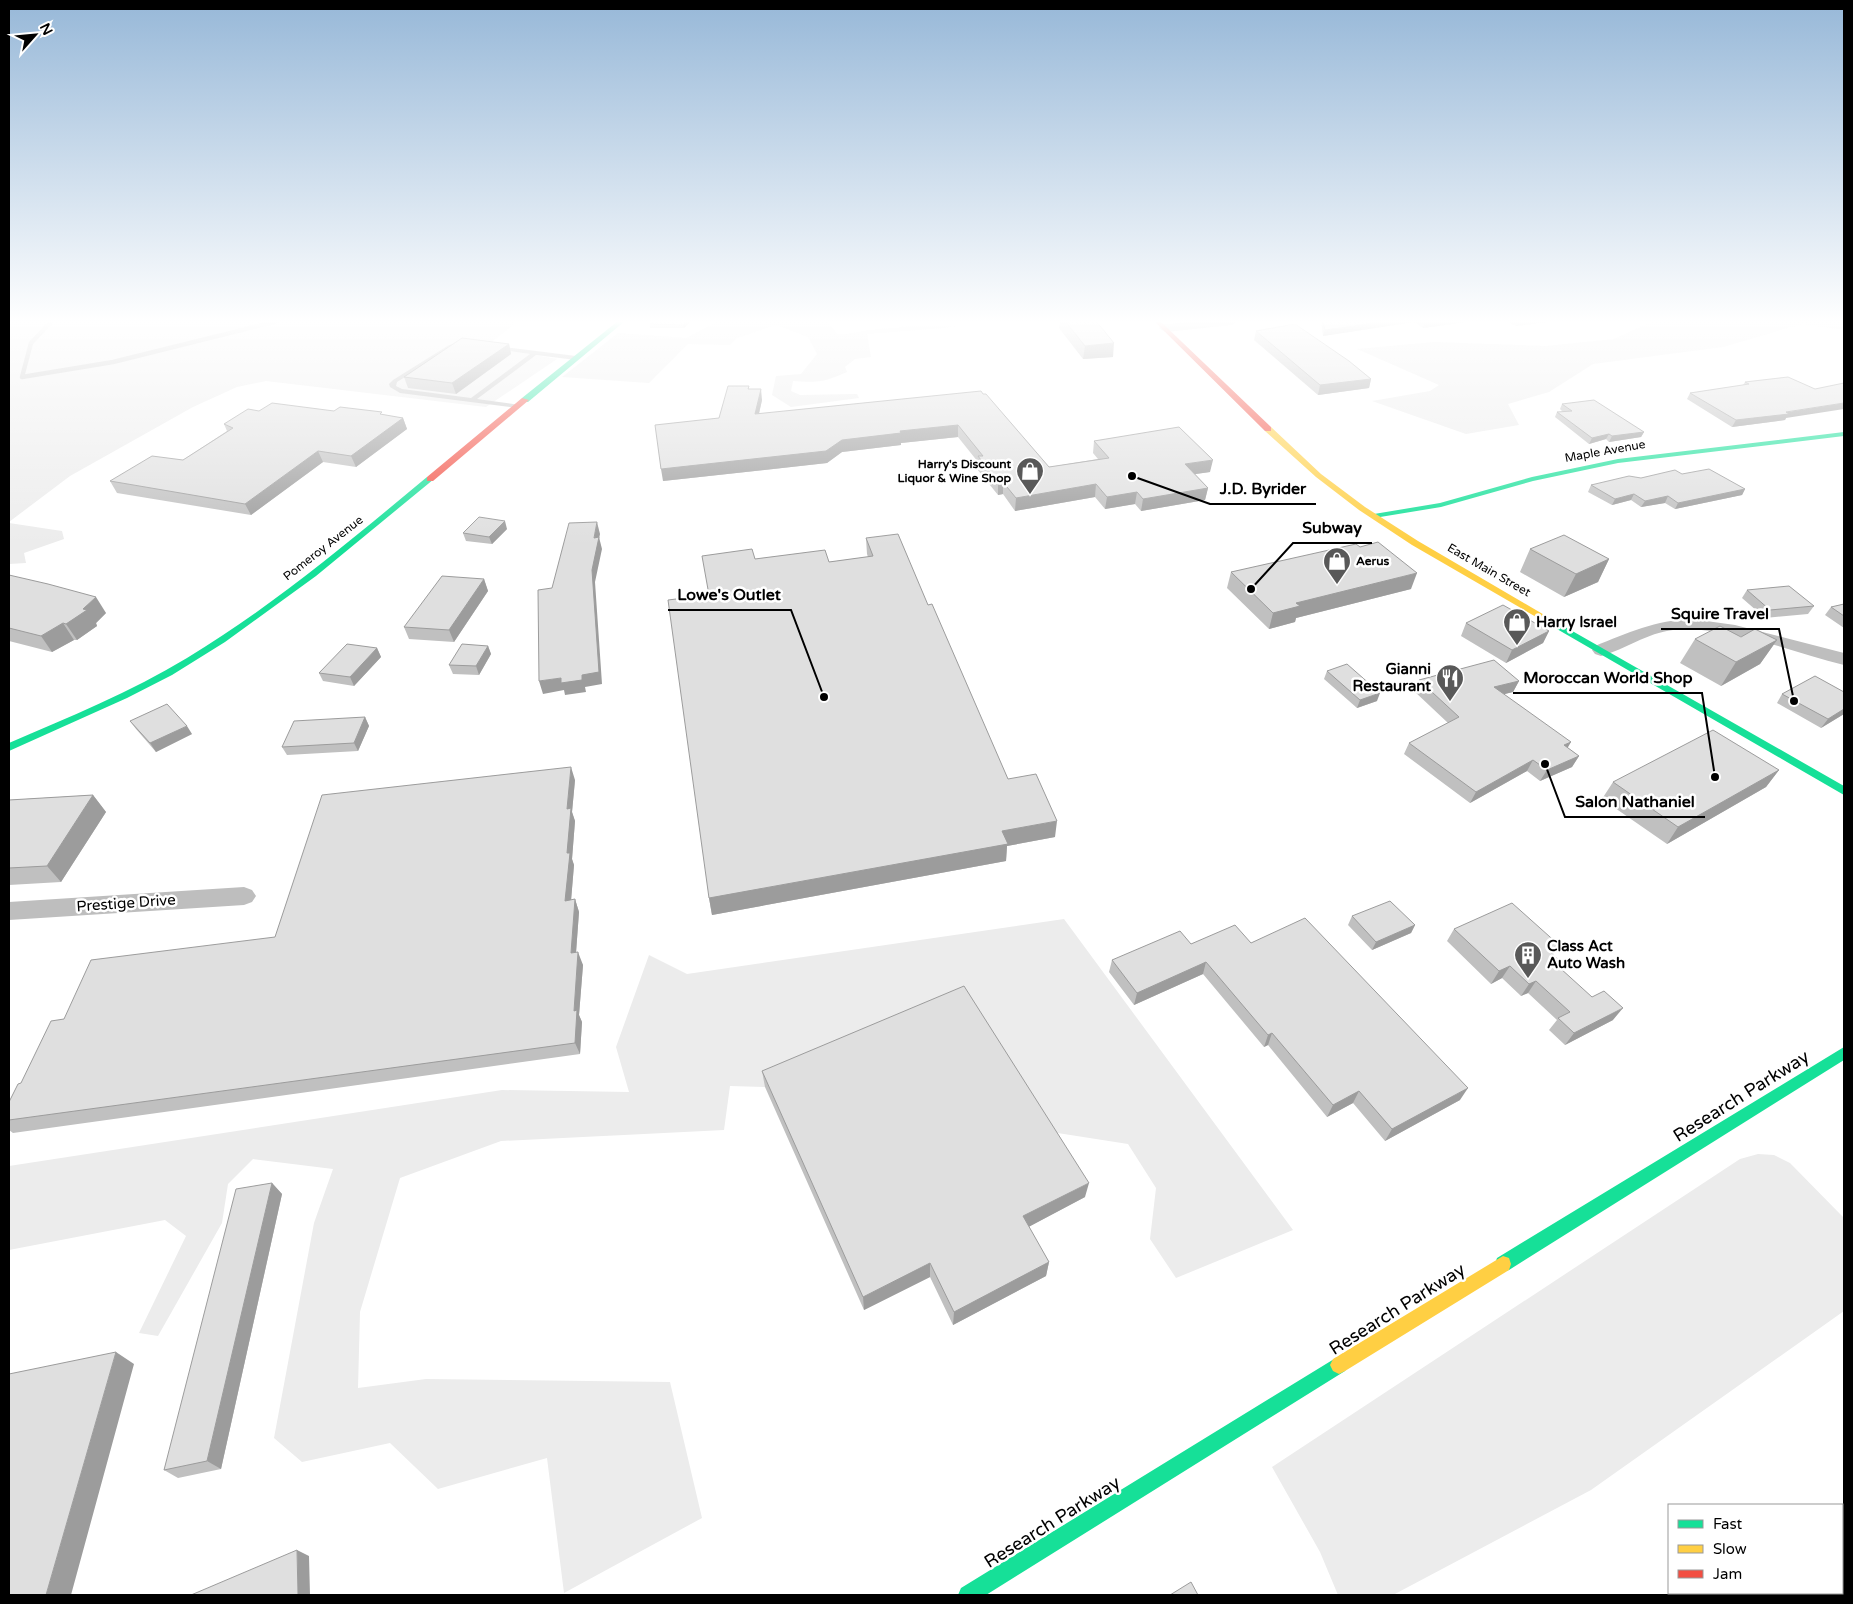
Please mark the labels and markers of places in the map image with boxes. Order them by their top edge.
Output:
shop icon: Harry's Discount Liquor & Wine Shop [1015,456,1045,495]
place label: Harry's Discount Liquor & Wine Shop [898,457,1011,486]
callout: J.D. Byrider [1210,473,1316,504]
callout: Subway [1293,512,1372,543]
shop icon: Aerus [1322,546,1352,585]
place label: Aerus [1356,554,1390,568]
callout: Lowe's Outlet [668,579,791,610]
callout: Squire Travel [1661,598,1779,629]
shop icon: Harry Israel [1502,607,1532,646]
place label: Harry Israel [1536,613,1617,632]
place label: Gianni Restaurant [1353,660,1431,695]
callout: Moroccan World Shop [1513,662,1702,693]
restaurant icon: Gianni Restaurant [1435,663,1465,702]
callout: Salon Nathaniel [1565,786,1705,817]
place label: Class Act Auto Wash [1547,937,1625,972]
building icon: Class Act Auto Wash [1513,940,1543,979]

